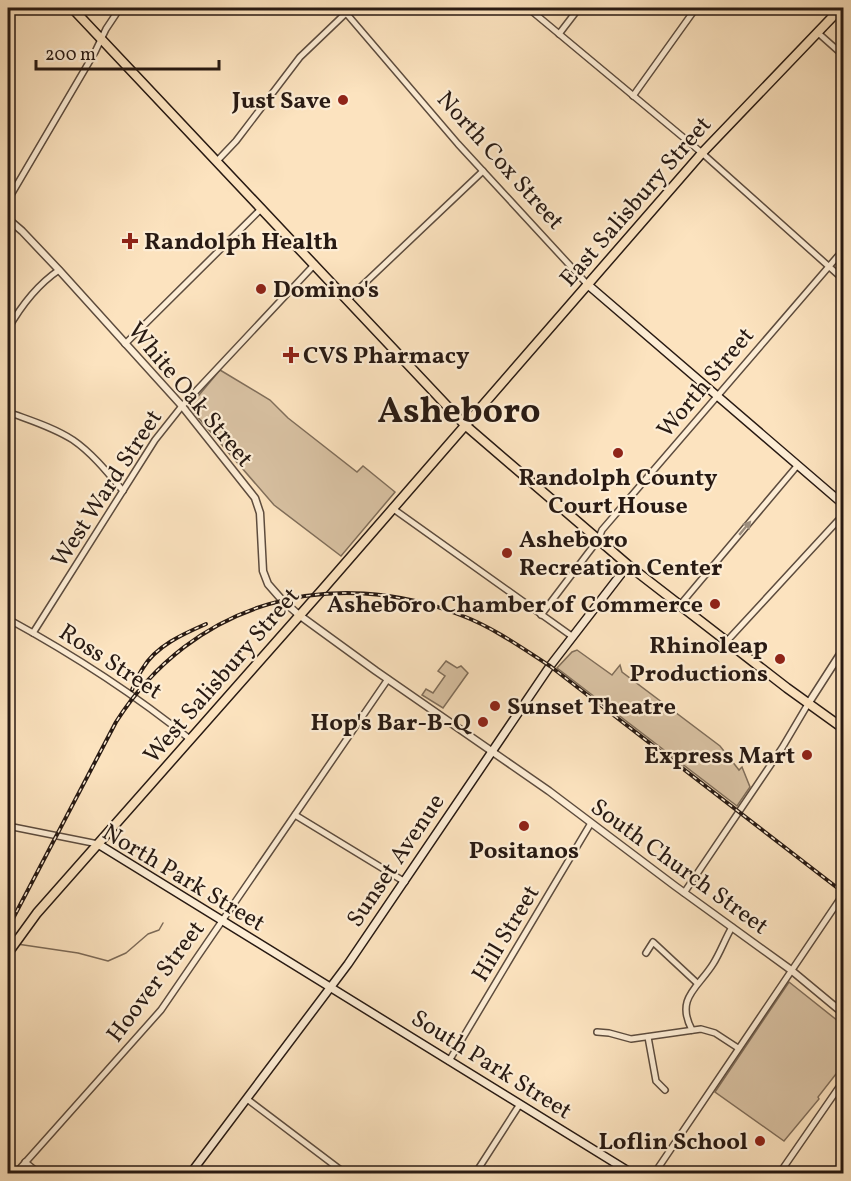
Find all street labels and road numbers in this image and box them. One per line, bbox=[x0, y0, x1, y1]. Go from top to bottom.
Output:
street label: North Cox Street bbox=[428, 84, 571, 238]
street label: East Salisbury Street bbox=[553, 109, 720, 295]
street label: White Oak Street bbox=[119, 315, 260, 475]
street label: Worth Street bbox=[650, 320, 763, 446]
street label: West Ward Street bbox=[44, 404, 171, 575]
street label: West Salisbury Street bbox=[136, 581, 309, 772]
street label: Ross Street bbox=[52, 617, 168, 709]
street label: Sunset Avenue bbox=[339, 788, 454, 935]
street label: South Church Street bbox=[583, 791, 775, 944]
street label: North Park Street bbox=[95, 817, 271, 941]
street label: Hill Street bbox=[464, 879, 549, 989]
street label: Hoover Street bbox=[99, 914, 214, 1050]
street label: South Park Street bbox=[404, 1003, 578, 1129]

